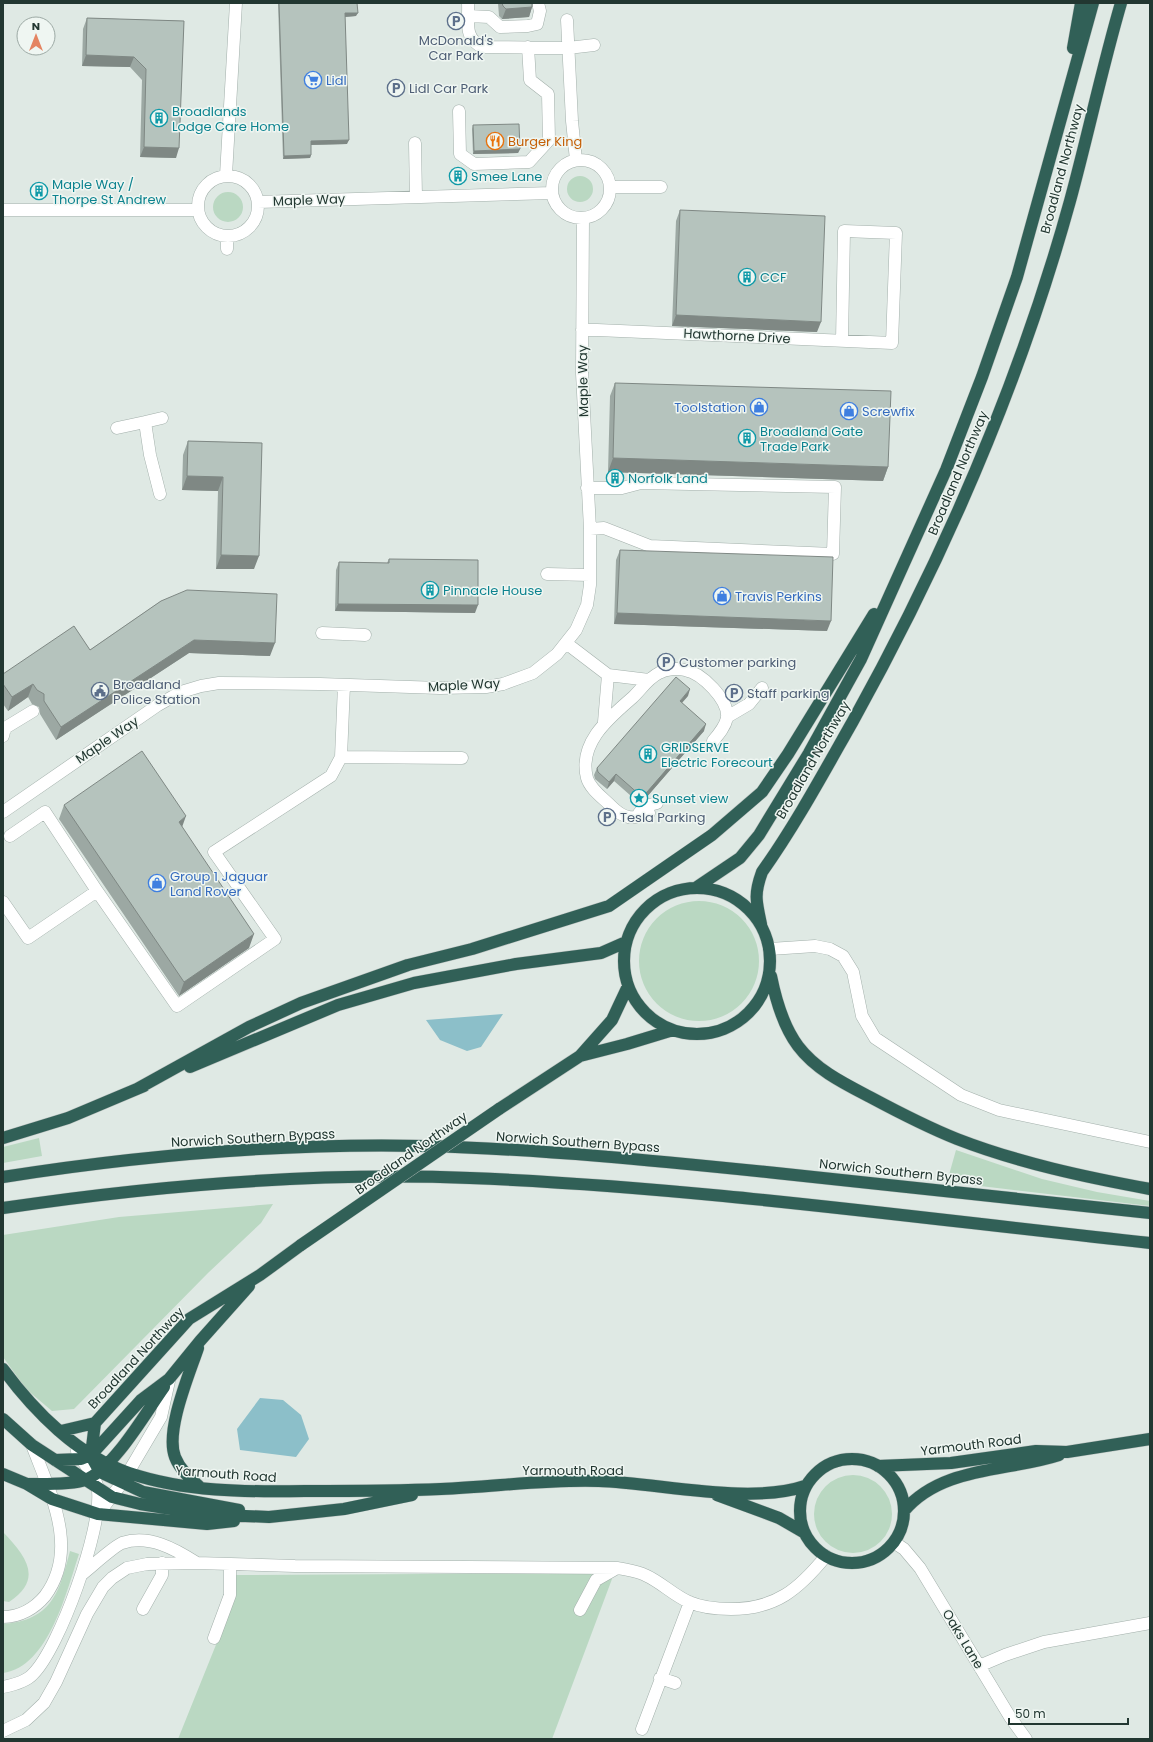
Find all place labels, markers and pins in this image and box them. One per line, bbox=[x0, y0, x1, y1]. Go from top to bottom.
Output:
parking icon: McDonald's Car Park bbox=[446, 11, 466, 31]
place label: McDonald's Car Park bbox=[419, 31, 493, 65]
supermarket icon: Lidl bbox=[303, 70, 323, 90]
place label: Lidl bbox=[326, 71, 347, 90]
parking icon: Lidl Car Park bbox=[386, 78, 406, 98]
place label: Lidl Car Park bbox=[409, 79, 489, 98]
place label: Broadlands Lodge Care Home bbox=[172, 102, 289, 136]
building icon: Broadlands Lodge Care Home bbox=[149, 108, 169, 128]
restaurant icon: Burger King bbox=[485, 131, 505, 151]
place label: Burger King bbox=[508, 132, 582, 151]
building icon: Smee Lane bbox=[448, 166, 468, 186]
place label: Smee Lane bbox=[471, 167, 542, 186]
place label: Maple Way / Thorpe St Andrew bbox=[52, 175, 166, 209]
building icon: Maple Way / Thorpe St Andrew bbox=[29, 181, 49, 201]
building icon: CCF bbox=[737, 267, 757, 287]
place label: CCF bbox=[760, 268, 787, 287]
shop icon: Toolstation bbox=[749, 397, 769, 417]
place label: Toolstation bbox=[674, 398, 746, 417]
shop icon: Screwfix bbox=[839, 401, 859, 421]
place label: Screwfix bbox=[862, 402, 916, 421]
place label: Broadland Gate Trade Park bbox=[760, 422, 863, 456]
building icon: Broadland Gate Trade Park bbox=[737, 428, 757, 448]
building icon: Norfolk Land bbox=[605, 468, 625, 488]
place label: Norfolk Land bbox=[628, 469, 708, 488]
building icon: Pinnacle House bbox=[420, 580, 440, 600]
place label: Pinnacle House bbox=[443, 581, 542, 600]
shop icon: Travis Perkins bbox=[712, 586, 732, 606]
place label: Travis Perkins bbox=[735, 587, 822, 606]
parking icon: Customer parking bbox=[656, 652, 676, 672]
place label: Customer parking bbox=[679, 653, 796, 672]
place label: Broadland Police Station bbox=[113, 675, 200, 709]
public building icon: Broadland Police Station bbox=[90, 681, 110, 701]
parking icon: Staff parking bbox=[724, 683, 744, 703]
place label: Staff parking bbox=[747, 684, 830, 703]
place label: GRIDSERVE Electric Forecourt bbox=[661, 738, 773, 772]
building icon: GRIDSERVE Electric Forecourt bbox=[638, 744, 658, 764]
place icon: Sunset view bbox=[629, 788, 649, 808]
place label: Sunset view bbox=[652, 789, 729, 808]
parking icon: Tesla Parking bbox=[597, 807, 617, 827]
place label: Tesla Parking bbox=[620, 808, 706, 827]
place label: Group 1 Jaguar Land Rover bbox=[170, 867, 268, 901]
shop icon: Group 1 Jaguar Land Rover bbox=[147, 873, 167, 893]

